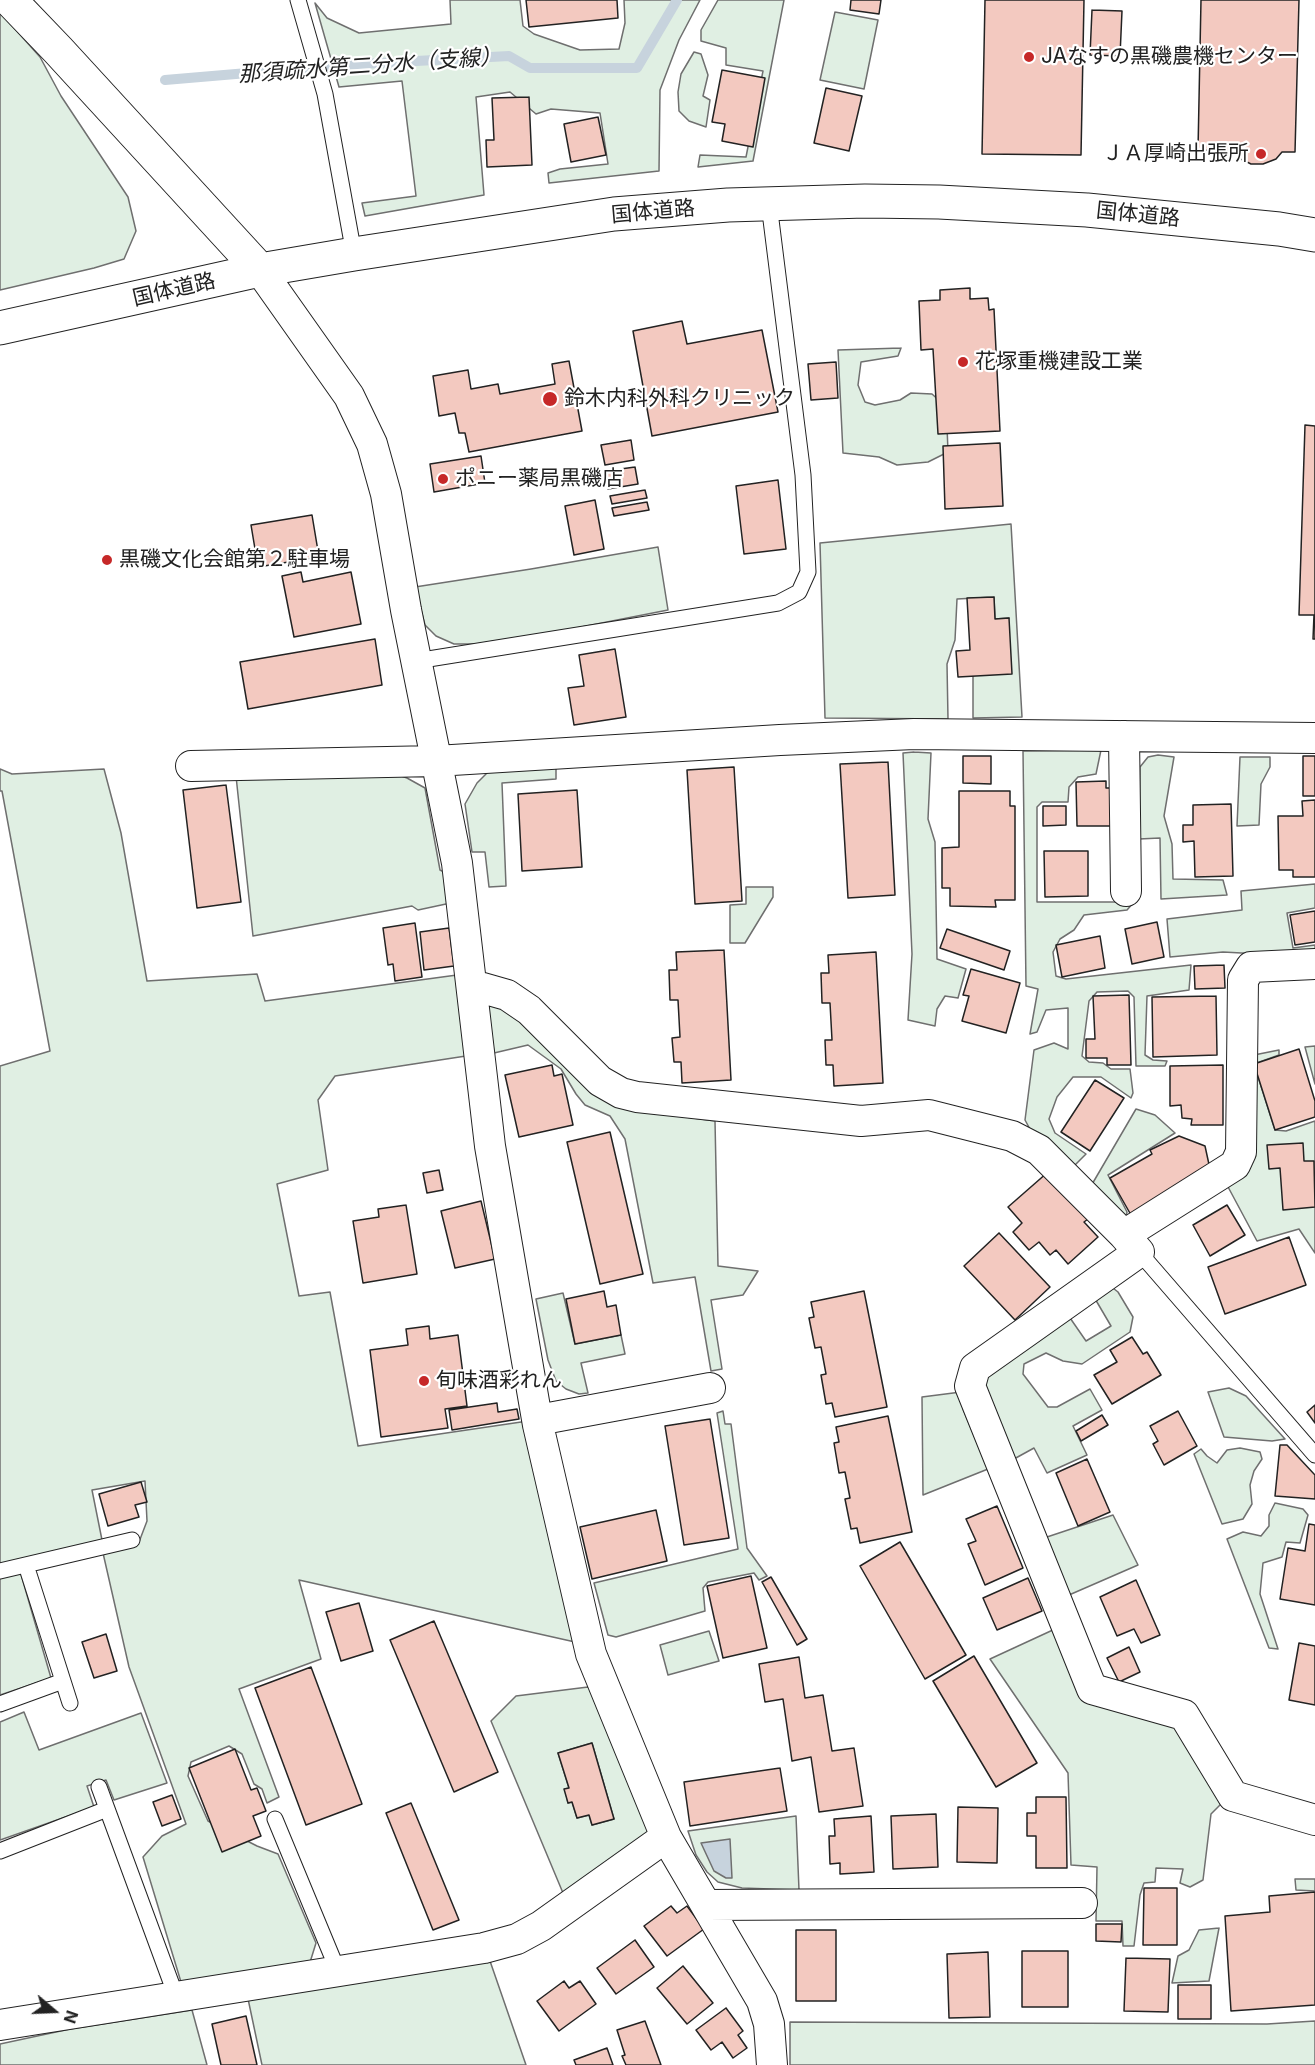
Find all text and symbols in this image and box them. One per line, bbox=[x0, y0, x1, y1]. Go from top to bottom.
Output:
water label: 那須疏水第二分水（支線） bbox=[237, 44, 503, 88]
place label: JAなすの黒磯農機センター bbox=[1041, 44, 1298, 70]
marker: JAなすの黒磯農機センター bbox=[1022, 50, 1036, 64]
place label: ＪＡ厚崎出張所 bbox=[1102, 141, 1249, 167]
marker: ＪＡ厚崎出張所 bbox=[1254, 147, 1268, 161]
street label: 国体道路 bbox=[610, 196, 696, 228]
street label: 国体道路 bbox=[1095, 198, 1181, 232]
street label: 国体道路 bbox=[130, 268, 218, 312]
place label: 花塚重機建設工業 bbox=[975, 349, 1143, 375]
marker: 花塚重機建設工業 bbox=[956, 355, 970, 369]
place label: 鈴木内科外科クリニック bbox=[564, 386, 795, 412]
marker: 鈴木内科外科クリニック bbox=[541, 390, 559, 408]
place label: ポニー薬局黒磯店 bbox=[455, 466, 623, 492]
marker: ポニー薬局黒磯店 bbox=[436, 472, 450, 486]
place label: 黒磯文化会館第２駐車場 bbox=[119, 547, 350, 573]
marker: 黒磯文化会館第２駐車場 bbox=[100, 553, 114, 567]
place label: 旬味酒彩れん bbox=[436, 1368, 562, 1394]
marker: 旬味酒彩れん bbox=[417, 1374, 431, 1388]
north arrow bbox=[24, 1981, 84, 2041]
text: N bbox=[60, 2008, 82, 2026]

